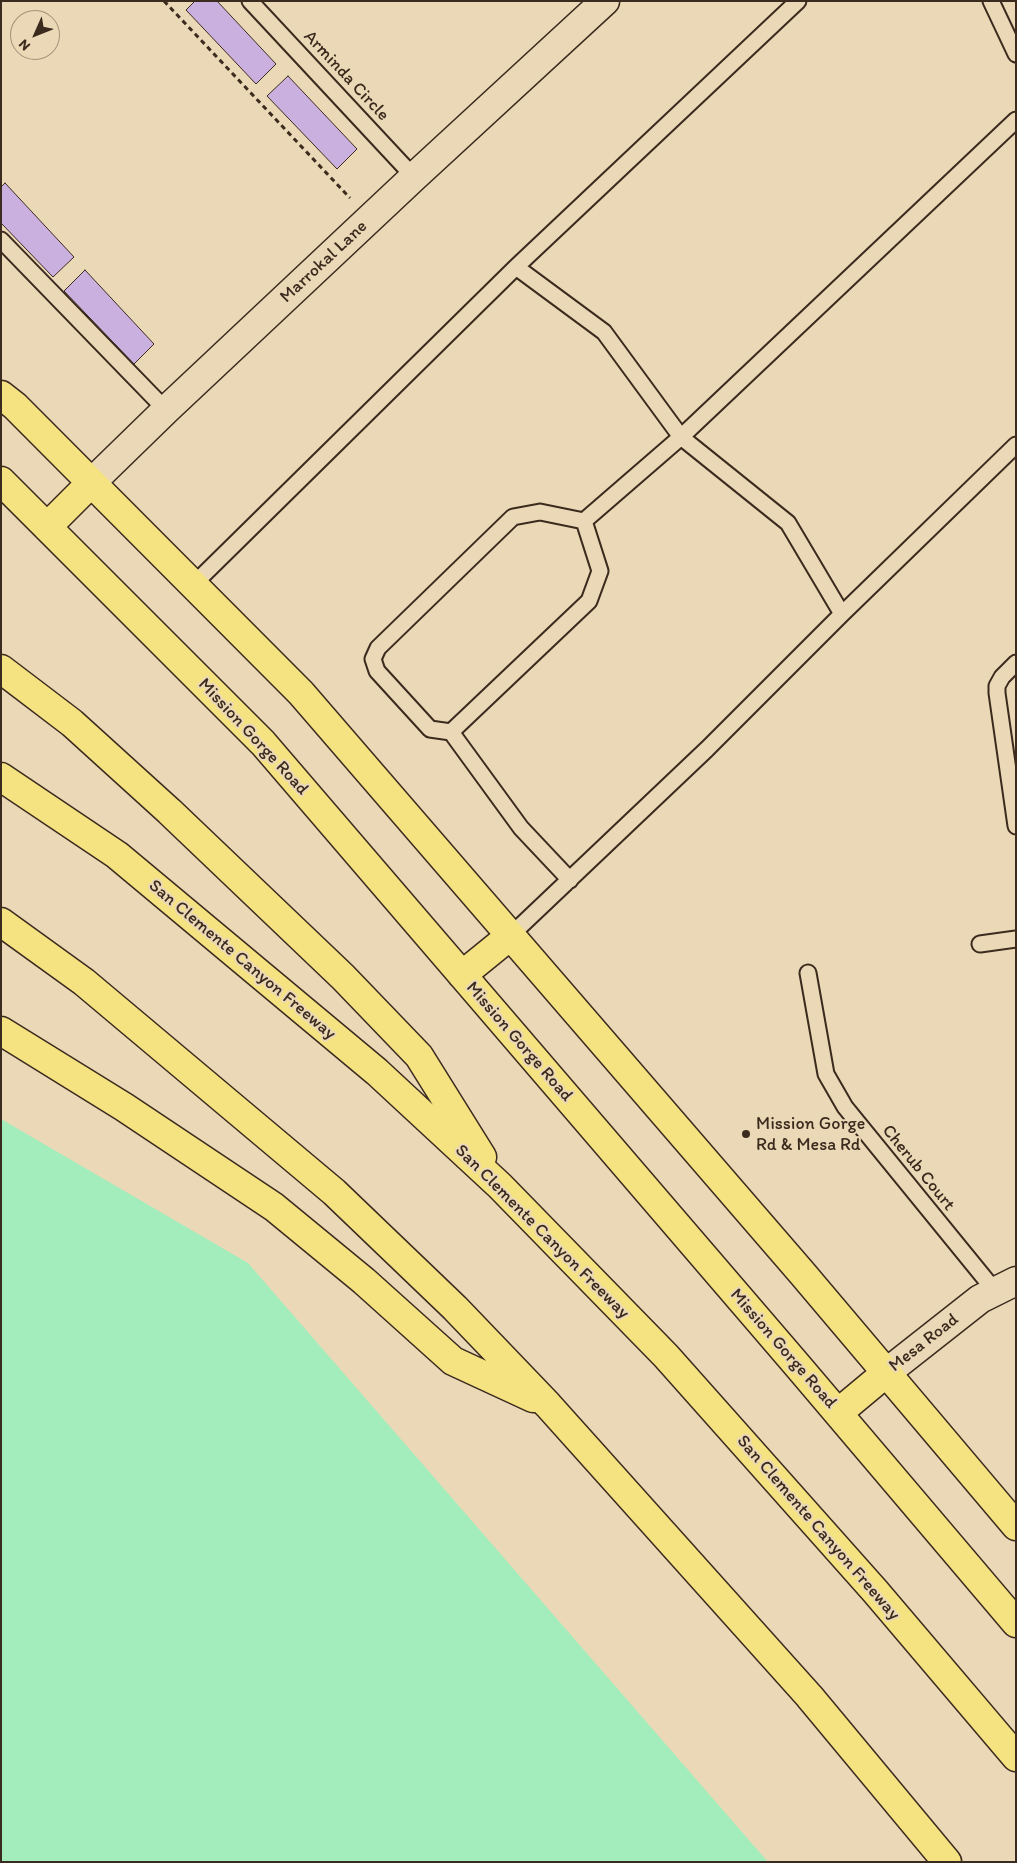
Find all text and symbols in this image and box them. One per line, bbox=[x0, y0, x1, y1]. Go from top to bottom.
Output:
north arrow bbox=[10, 10, 60, 60]
street label: Arminda Circle bbox=[299, 26, 393, 126]
text: N bbox=[15, 36, 34, 54]
street label: Marrokal Lane bbox=[276, 216, 372, 308]
street label: Mission Gorge Road bbox=[193, 674, 313, 800]
street label: San Clemente Canyon Freeway bbox=[144, 875, 340, 1045]
street label: Mission Gorge Road bbox=[461, 978, 577, 1106]
place label: Mission Gorge Rd & Mesa Rd bbox=[756, 1113, 865, 1156]
street label: Cherub Court bbox=[877, 1121, 959, 1215]
marker: Mission Gorge Rd & Mesa Rd bbox=[740, 1128, 752, 1140]
street label: San Clemente Canyon Freeway bbox=[450, 1140, 634, 1324]
street label: Mission Gorge Road bbox=[725, 1285, 841, 1413]
street label: Mesa Road bbox=[885, 1309, 963, 1377]
street label: San Clemente Canyon Freeway bbox=[732, 1431, 904, 1625]

